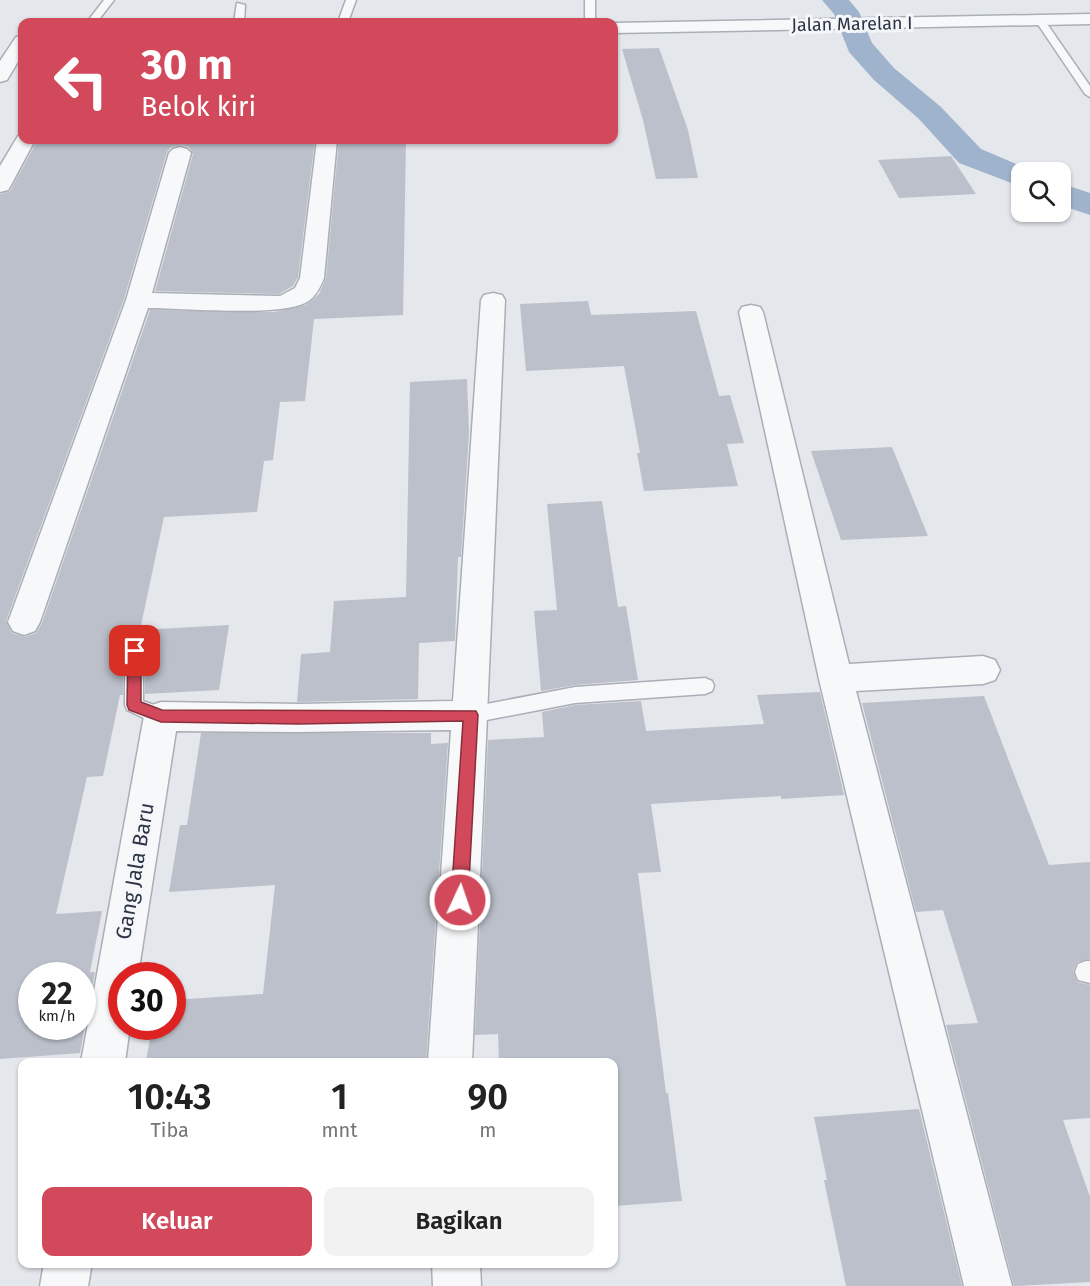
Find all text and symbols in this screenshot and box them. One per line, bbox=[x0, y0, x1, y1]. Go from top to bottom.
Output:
street label: Jalan Marelan I bbox=[791, 12, 913, 36]
text: 30 m bbox=[141, 40, 233, 90]
icon: left bbox=[42, 42, 120, 120]
text: Belok kiri bbox=[141, 91, 256, 123]
map controls bbox=[1011, 162, 1071, 222]
button: search bbox=[1011, 162, 1071, 222]
pin bbox=[109, 625, 160, 676]
icon: arrive bbox=[118, 634, 151, 667]
street label: Gang Jala Baru bbox=[110, 800, 160, 942]
position arrow bbox=[428, 868, 492, 932]
speed limit sign: 30 bbox=[108, 962, 186, 1040]
text: 22 bbox=[41, 976, 73, 1012]
text: km/h bbox=[38, 1007, 76, 1025]
text: 10:43 bbox=[128, 1075, 212, 1119]
text: 1 bbox=[331, 1075, 348, 1119]
text: 90 bbox=[467, 1075, 508, 1119]
text: Tiba bbox=[150, 1118, 189, 1142]
text: mnt bbox=[321, 1118, 358, 1142]
text: m bbox=[479, 1118, 496, 1142]
button: Keluar bbox=[42, 1187, 312, 1256]
button: Bagikan bbox=[324, 1187, 594, 1256]

